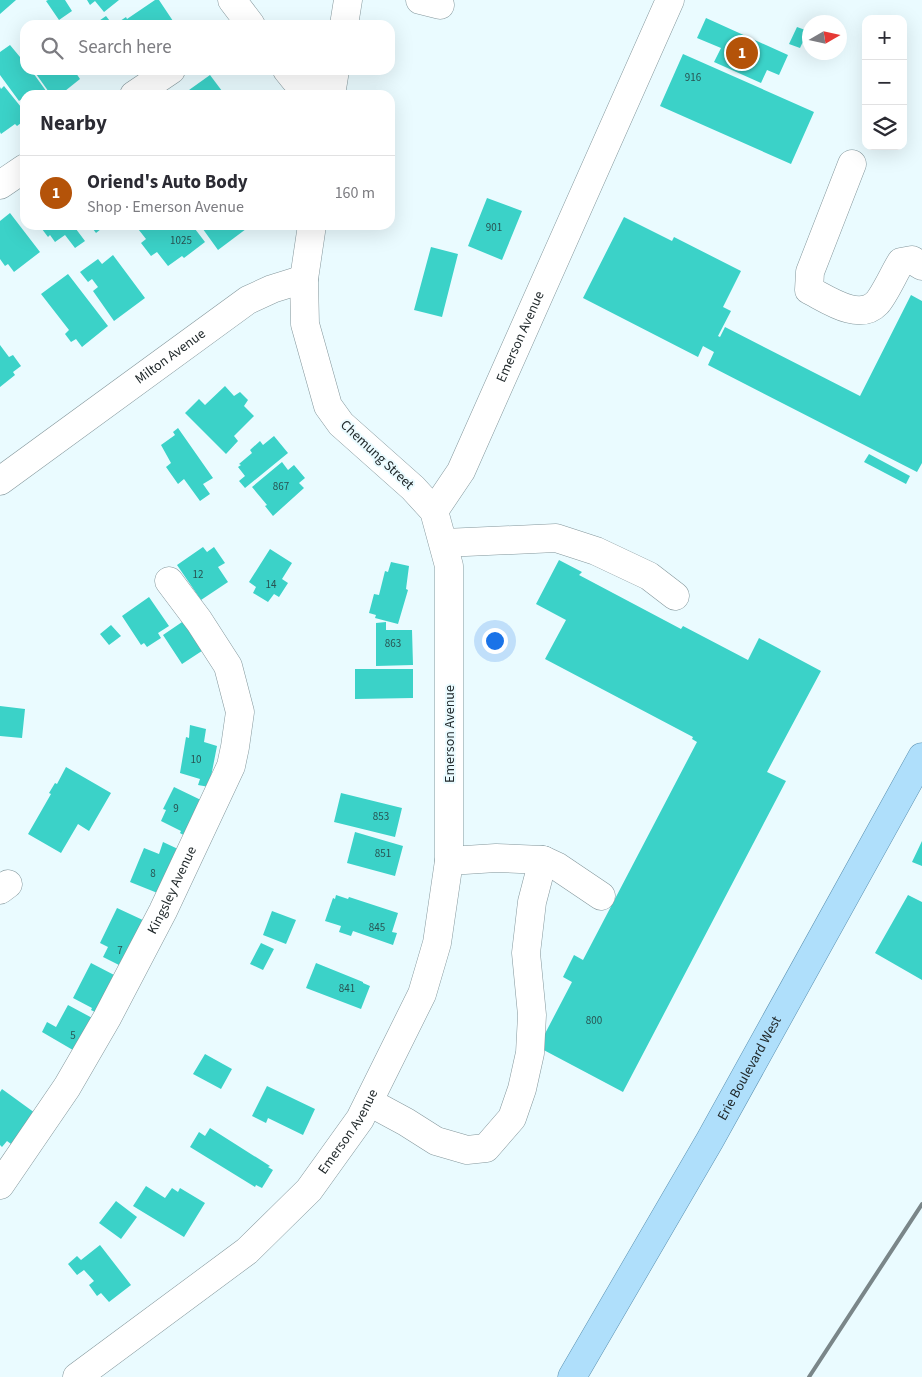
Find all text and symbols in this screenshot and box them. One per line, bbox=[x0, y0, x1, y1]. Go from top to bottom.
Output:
north arrow bbox=[802, 15, 847, 60]
map controls bbox=[862, 15, 907, 150]
button: + bbox=[862, 15, 907, 60]
search box bbox=[20, 20, 395, 75]
icon: search bbox=[38, 34, 66, 62]
text: Search here bbox=[78, 34, 172, 61]
pin: 1 bbox=[726, 34, 758, 72]
button: − bbox=[862, 60, 907, 105]
house number: 916 bbox=[685, 70, 702, 85]
button: layers bbox=[862, 105, 907, 150]
text: Nearby bbox=[40, 108, 107, 138]
text: Oriend's Auto Body bbox=[87, 169, 248, 196]
text: 1 bbox=[52, 182, 60, 204]
text: 160 m bbox=[335, 182, 375, 204]
text: Shop · Emerson Avenue bbox=[87, 196, 244, 218]
house number: 901 bbox=[486, 220, 502, 235]
house number: 1025 bbox=[170, 233, 192, 248]
street label: Emerson Avenue bbox=[492, 288, 550, 386]
street label: Milton Avenue bbox=[131, 324, 210, 389]
street label: Chemung Street bbox=[336, 416, 419, 495]
house number: 867 bbox=[273, 479, 289, 494]
house number: 12 bbox=[193, 567, 203, 582]
house number: 14 bbox=[266, 577, 277, 592]
your location bbox=[482, 628, 508, 654]
house number: 863 bbox=[385, 636, 401, 651]
street label: Emerson Avenue bbox=[440, 685, 460, 783]
house number: 10 bbox=[191, 752, 201, 767]
house number: 9 bbox=[173, 801, 179, 816]
house number: 853 bbox=[373, 809, 389, 824]
street label: Kingsley Avenue bbox=[143, 843, 202, 938]
house number: 851 bbox=[375, 846, 391, 861]
house number: 8 bbox=[150, 866, 156, 881]
house number: 845 bbox=[369, 920, 385, 935]
house number: 7 bbox=[117, 943, 123, 958]
house number: 841 bbox=[339, 981, 355, 996]
street label: Erie Boulevard West bbox=[713, 1012, 787, 1124]
house number: 800 bbox=[586, 1013, 602, 1028]
house number: 5 bbox=[70, 1028, 76, 1043]
street label: Emerson Avenue bbox=[313, 1086, 383, 1178]

